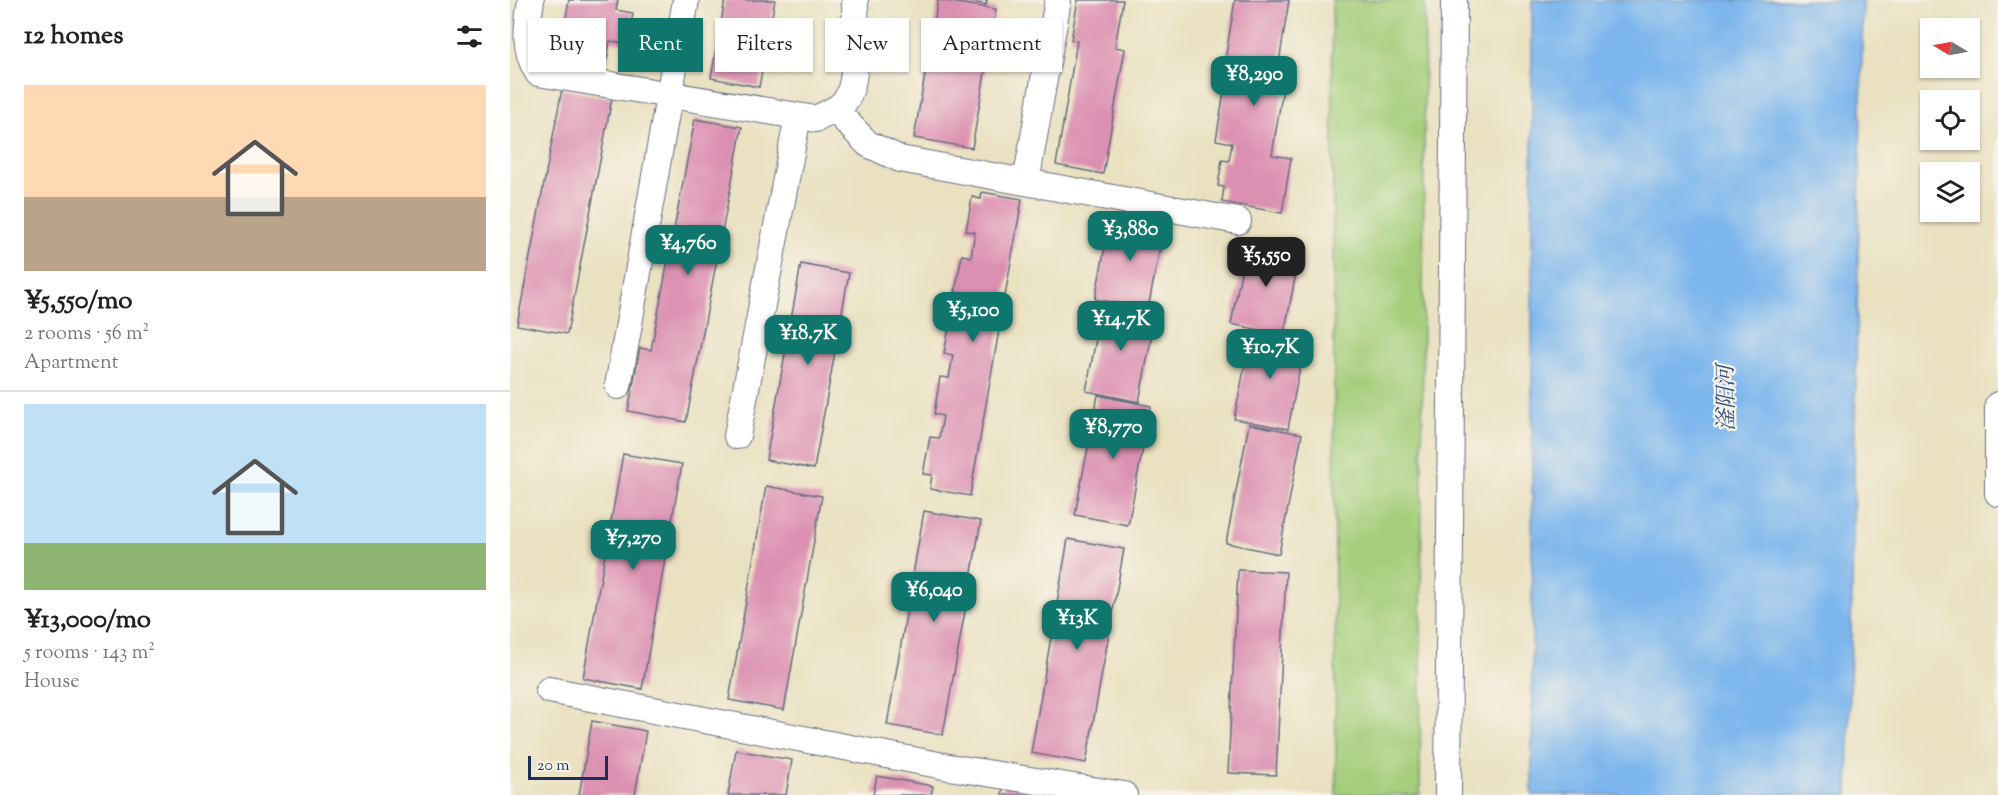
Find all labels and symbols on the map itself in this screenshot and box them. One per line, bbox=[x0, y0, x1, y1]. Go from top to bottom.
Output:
north arrow bbox=[1920, 18, 1980, 78]
pin: ¥8,290 bbox=[1205, 56, 1303, 107]
pin: ¥3,880 bbox=[1081, 211, 1179, 262]
pin: ¥4,760 bbox=[639, 225, 737, 276]
pin: ¥5,550 bbox=[1217, 237, 1315, 288]
pin: ¥5,100 bbox=[924, 292, 1022, 343]
pin: ¥14.7K bbox=[1072, 301, 1170, 352]
pin: ¥18.7K bbox=[759, 315, 857, 366]
pin: ¥10.7K bbox=[1221, 329, 1319, 380]
water label: 滏阳河 bbox=[1711, 361, 1745, 431]
pin: ¥8,770 bbox=[1064, 409, 1162, 460]
pin: ¥7,270 bbox=[584, 520, 682, 571]
pin: ¥6,040 bbox=[885, 572, 983, 623]
pin: ¥13K bbox=[1041, 600, 1113, 651]
scale bar bbox=[528, 753, 608, 780]

